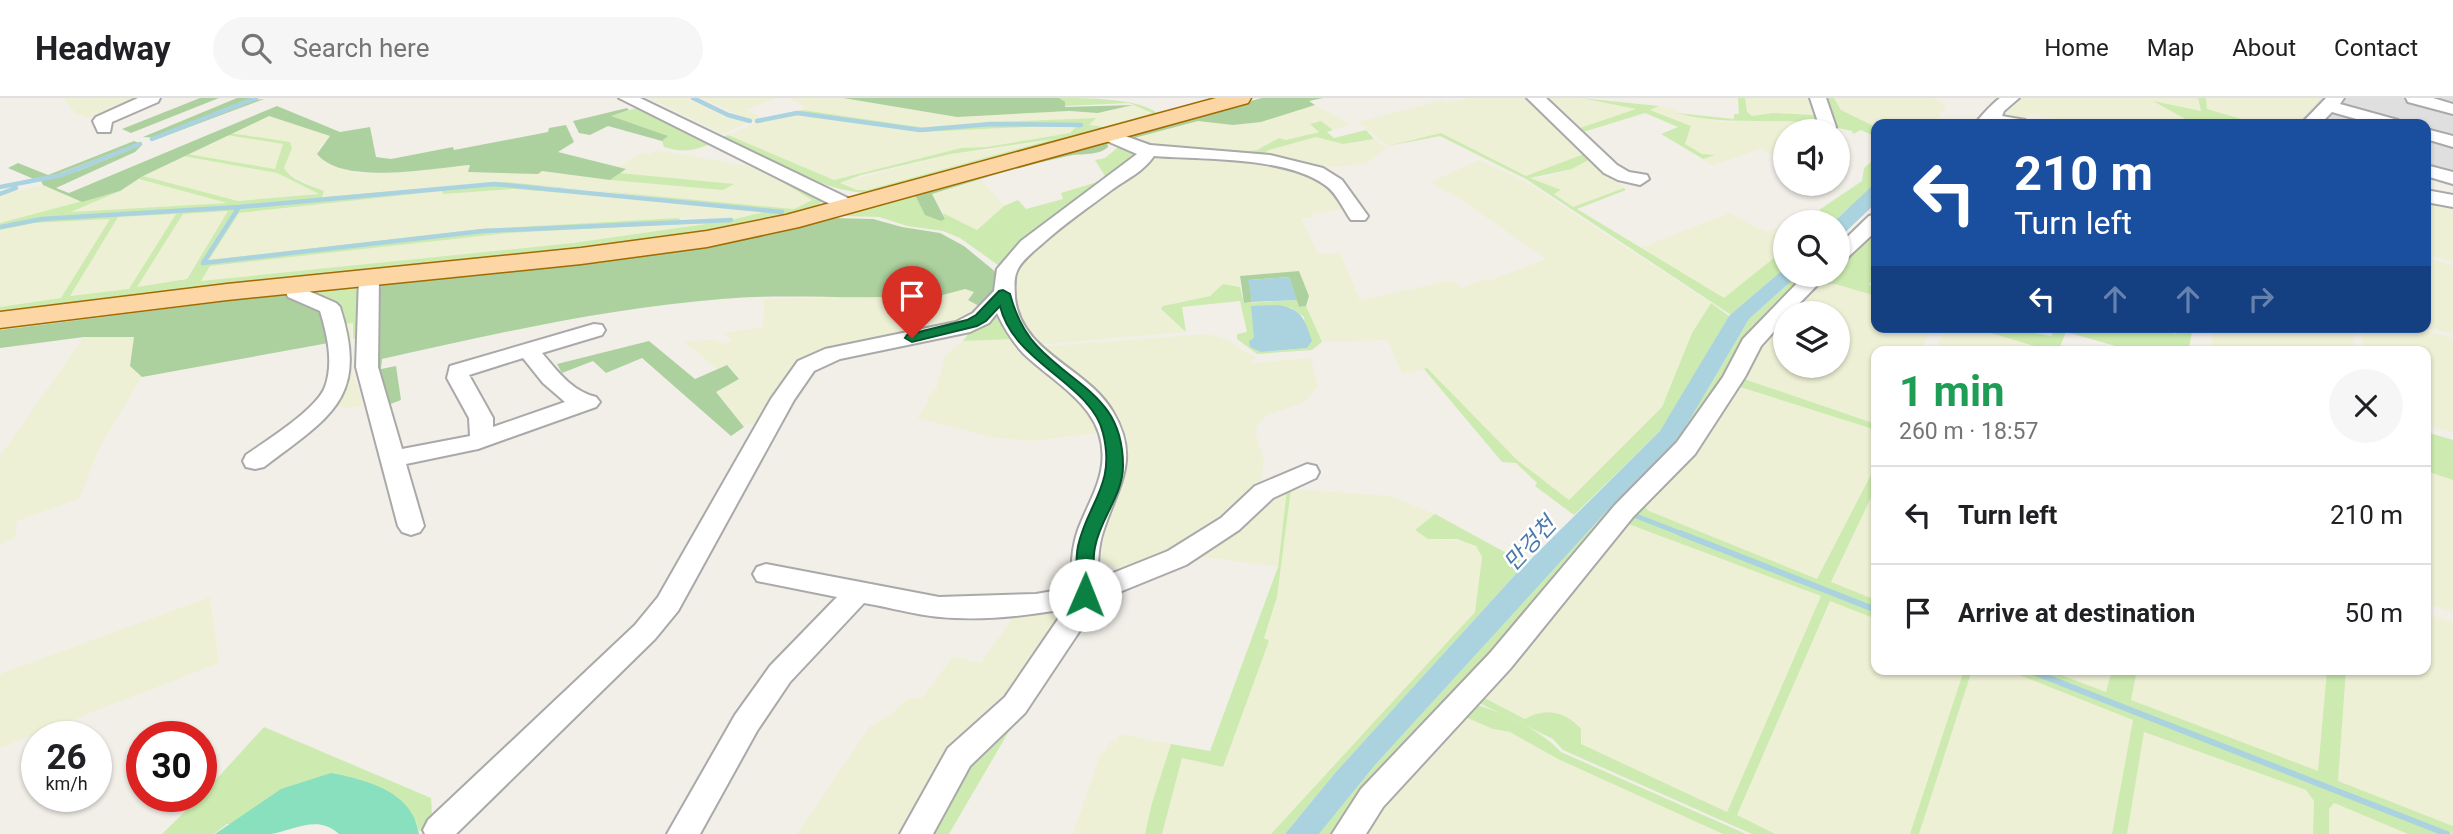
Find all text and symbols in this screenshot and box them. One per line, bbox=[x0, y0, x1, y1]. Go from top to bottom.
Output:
search box bbox=[213, 17, 703, 80]
text: Headway bbox=[35, 29, 171, 68]
icon: search bbox=[237, 29, 275, 67]
text: Search here bbox=[293, 33, 429, 63]
text: Home bbox=[2044, 34, 2109, 62]
text: Map bbox=[2147, 34, 2194, 62]
text: About bbox=[2232, 34, 2296, 62]
text: Contact bbox=[2334, 34, 2418, 62]
map controls bbox=[1773, 119, 1850, 378]
button: sound bbox=[1773, 119, 1850, 196]
text: 210 m bbox=[2014, 145, 2153, 202]
icon: left bbox=[1899, 147, 1990, 238]
text: Turn left bbox=[2014, 204, 2132, 242]
button: search bbox=[1773, 210, 1850, 287]
pin bbox=[882, 266, 942, 338]
icon: arrive bbox=[893, 277, 931, 315]
icon: left bbox=[2023, 280, 2061, 318]
icon: ahead bbox=[2096, 280, 2134, 318]
icon: ahead bbox=[2169, 280, 2207, 318]
icon: right bbox=[2242, 280, 2280, 318]
button: layers bbox=[1773, 301, 1850, 378]
text: 1 min bbox=[1899, 367, 2005, 416]
button: close bbox=[2329, 369, 2403, 443]
text: 260 m · 18:57 bbox=[1899, 418, 2038, 445]
icon: left bbox=[1899, 496, 1937, 534]
text: Turn left bbox=[1958, 500, 2057, 530]
text: 210 m bbox=[2330, 500, 2403, 530]
water label: 만겅천 bbox=[1498, 510, 1563, 576]
position arrow bbox=[1048, 558, 1122, 632]
icon: arrive bbox=[1899, 594, 1937, 632]
text: Arrive at destination bbox=[1958, 598, 2195, 628]
text: 50 m bbox=[2345, 598, 2403, 628]
speed limit sign: 30 bbox=[126, 721, 217, 812]
text: 26 bbox=[46, 737, 87, 778]
text: km/h bbox=[45, 773, 88, 794]

